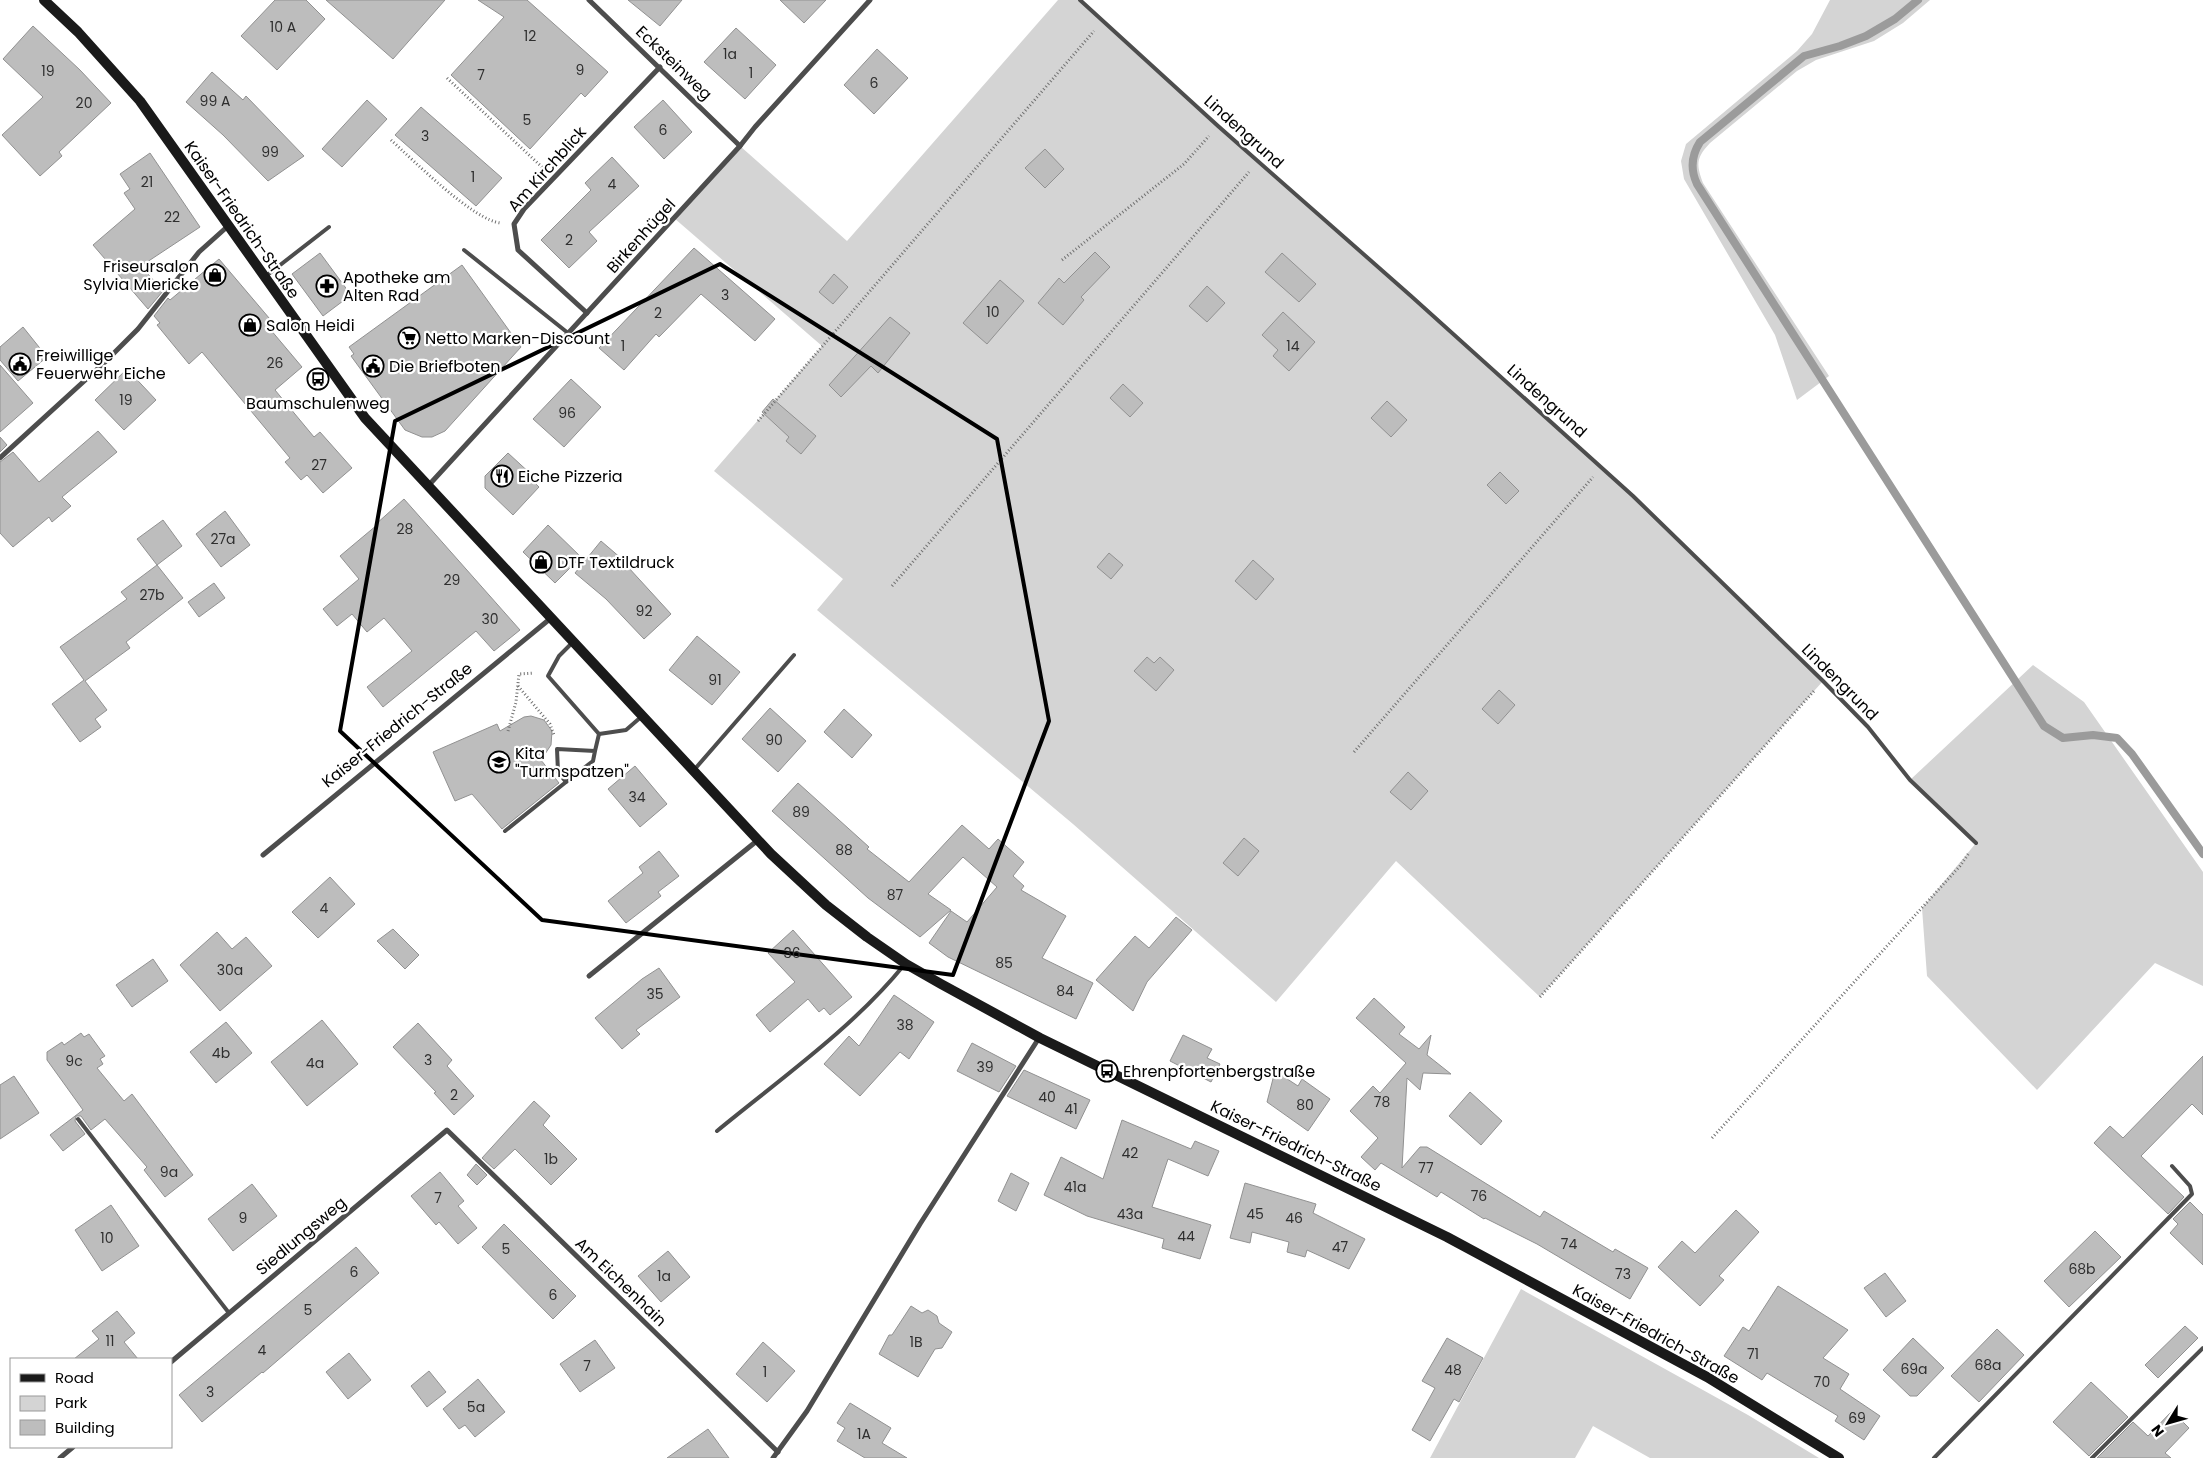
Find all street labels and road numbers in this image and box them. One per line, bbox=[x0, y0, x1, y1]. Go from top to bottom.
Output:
street label: Ecksteinweg bbox=[631, 21, 717, 105]
street label: Lindengrund bbox=[1199, 90, 1289, 174]
street label: Am Kirchblick bbox=[502, 121, 592, 217]
street label: Kaiser-Friedrich-Straße bbox=[179, 137, 305, 303]
street label: Birkenhügel bbox=[601, 194, 681, 278]
street label: Lindengrund bbox=[1502, 359, 1592, 443]
street label: Lindengrund bbox=[1796, 638, 1884, 726]
street label: Kaiser-Friedrich-Straße bbox=[317, 657, 477, 793]
street label: Kaiser-Friedrich-Straße bbox=[1207, 1095, 1385, 1197]
street label: Siedlungsweg bbox=[251, 1191, 351, 1281]
street label: Am Eichenhain bbox=[570, 1232, 672, 1332]
street label: Kaiser-Friedrich-Straße bbox=[1568, 1278, 1744, 1390]

